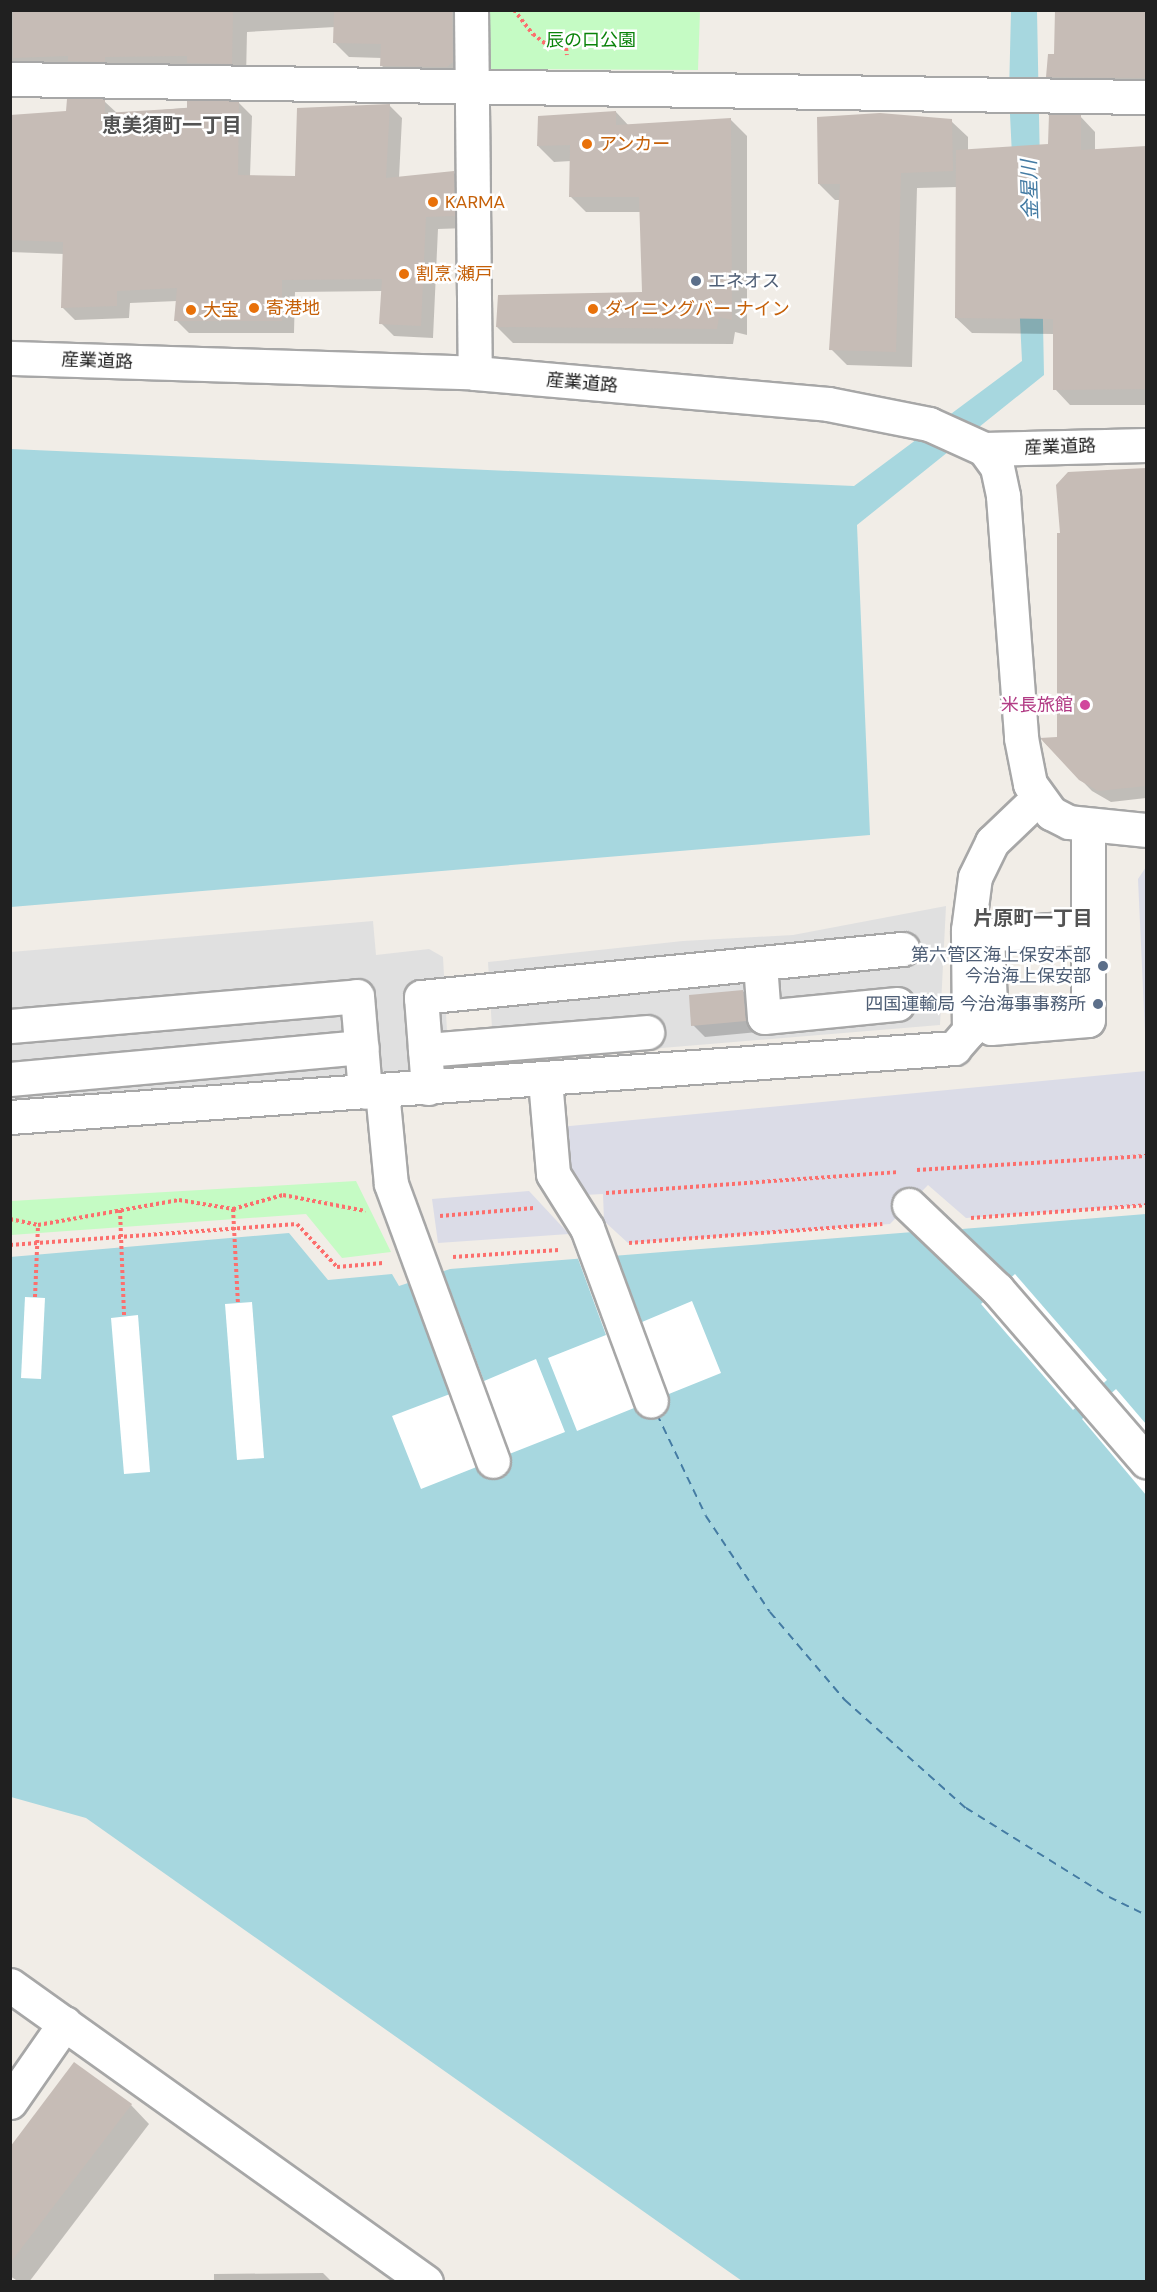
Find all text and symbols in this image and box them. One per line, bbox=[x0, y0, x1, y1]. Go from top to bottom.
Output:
park label: 辰の口公園 bbox=[546, 29, 636, 51]
district label: 恵美須町一丁目 bbox=[102, 113, 242, 137]
place label: アンカー bbox=[599, 133, 671, 155]
marker: アンカー bbox=[580, 137, 594, 151]
water label: 金星川 bbox=[1017, 160, 1043, 220]
place label: KARMA bbox=[445, 191, 505, 213]
marker: KARMA bbox=[426, 195, 440, 209]
place label: 割烹 瀬戸 bbox=[416, 263, 493, 285]
marker: 割烹 瀬戸 bbox=[397, 267, 411, 281]
place label: エネオス bbox=[708, 270, 780, 292]
marker: エネオス bbox=[689, 274, 703, 288]
place label: 寄港地 bbox=[266, 297, 320, 319]
place label: ダイニングバー ナイン bbox=[605, 298, 790, 320]
place label: 大宝 bbox=[203, 299, 239, 321]
marker: 寄港地 bbox=[247, 301, 261, 315]
marker: ダイニングバー ナイン bbox=[586, 302, 600, 316]
marker: 大宝 bbox=[184, 303, 198, 317]
street label: 産業道路 bbox=[61, 349, 133, 373]
street label: 産業道路 bbox=[545, 369, 619, 397]
street label: 産業道路 bbox=[1024, 435, 1096, 459]
place label: 米長旅館 bbox=[1001, 694, 1073, 716]
marker: 米長旅館 bbox=[1078, 698, 1092, 712]
district label: 片原町一丁目 bbox=[973, 906, 1093, 930]
place label: 第六管区海上保安本部 今治海上保安部 bbox=[911, 945, 1091, 988]
marker: 第六管区海上保安本部 今治海上保安部 bbox=[1096, 959, 1110, 973]
place label: 四国運輸局 今治海事事務所 bbox=[865, 993, 1086, 1015]
marker: 四国運輸局 今治海事事務所 bbox=[1091, 997, 1105, 1011]

